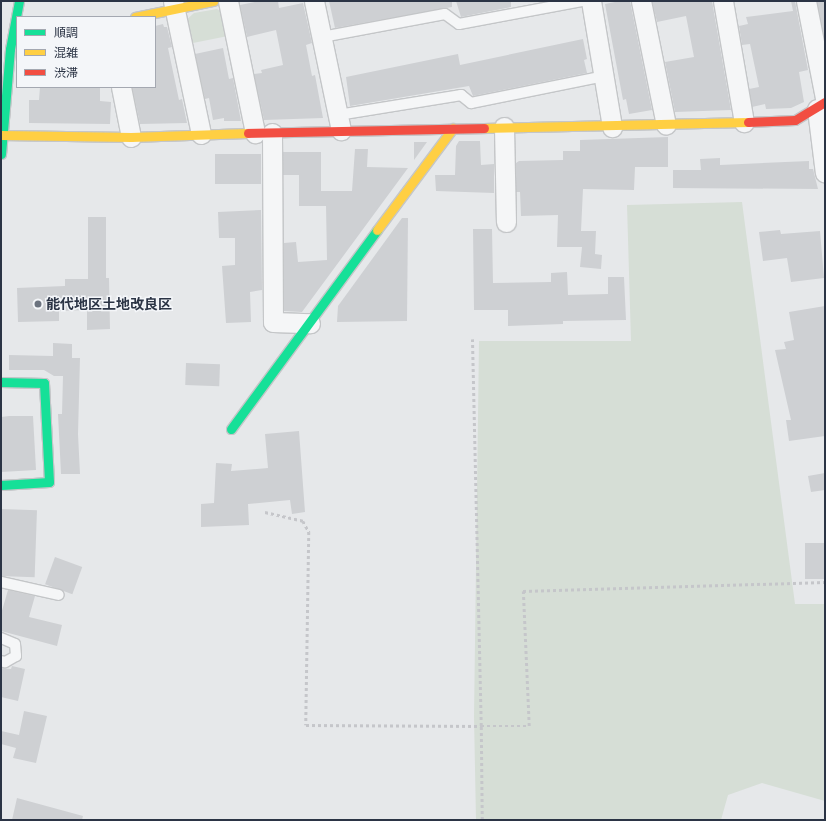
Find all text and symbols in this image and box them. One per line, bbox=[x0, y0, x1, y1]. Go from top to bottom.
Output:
legend bbox=[16, 16, 156, 88]
text: 順調 bbox=[54, 25, 78, 41]
text: 混雑 bbox=[54, 45, 78, 61]
text: 渋滞 bbox=[54, 65, 78, 81]
place label: 能代地区土地改良区 bbox=[46, 296, 172, 312]
marker: 能代地区土地改良区 bbox=[33, 299, 43, 309]

